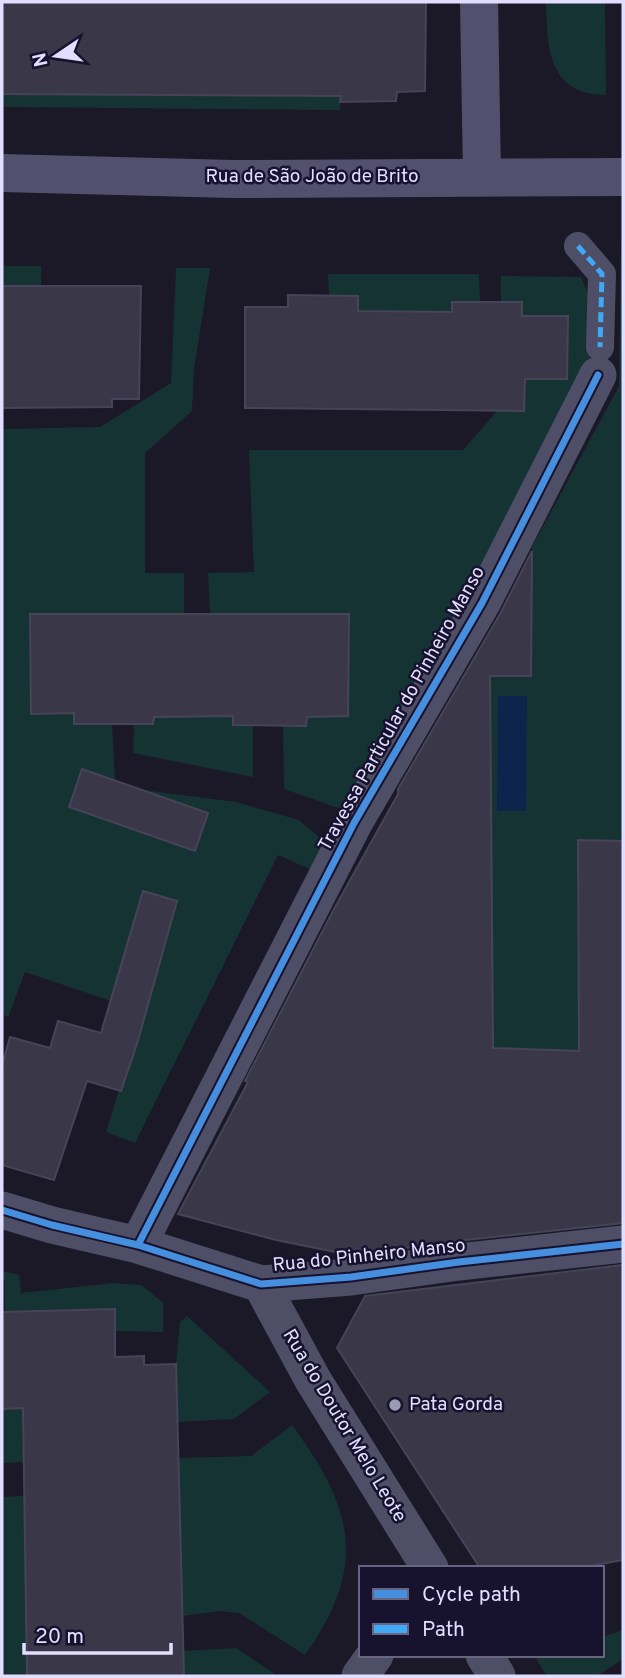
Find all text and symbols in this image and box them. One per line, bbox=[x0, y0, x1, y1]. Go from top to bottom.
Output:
north arrow bbox=[21, 21, 91, 91]
text: N bbox=[28, 50, 55, 69]
street label: Rua de São João de Brito bbox=[205, 165, 419, 189]
street label: Travessa Particular do Pinheiro Manso bbox=[313, 562, 491, 856]
street label: Rua do Pinheiro Manso bbox=[271, 1234, 467, 1278]
street label: Rua do Doutor Melo Leote bbox=[277, 1325, 411, 1527]
place label: Pata Gorda bbox=[409, 1393, 503, 1417]
marker: Pata Gorda bbox=[387, 1397, 403, 1413]
legend bbox=[359, 1566, 604, 1657]
text: Cycle path bbox=[422, 1582, 521, 1609]
scale bar bbox=[24, 1612, 172, 1656]
text: Path bbox=[422, 1617, 465, 1644]
text: 20 m bbox=[35, 1624, 84, 1651]

